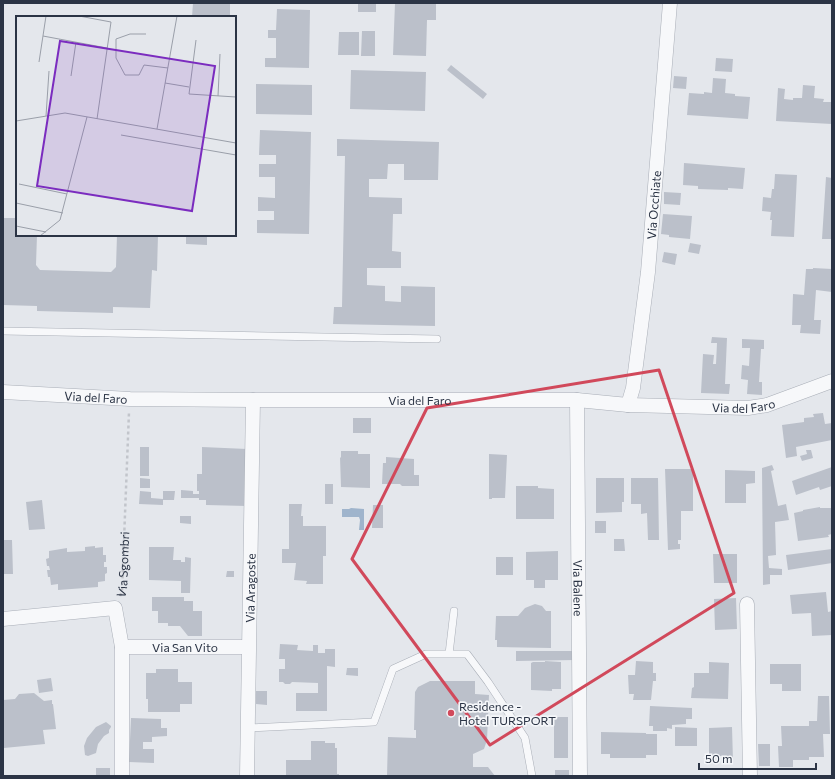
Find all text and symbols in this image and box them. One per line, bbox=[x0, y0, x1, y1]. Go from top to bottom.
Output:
inset map bbox=[16, 16, 236, 236]
street label: Via Occhiate bbox=[644, 170, 663, 240]
street label: Via del Faro bbox=[64, 388, 128, 406]
street label: Via del Faro bbox=[388, 393, 451, 407]
street label: Via del Faro bbox=[712, 396, 777, 415]
street label: Via Sgombri bbox=[113, 531, 131, 600]
street label: Via Aragoste bbox=[242, 553, 258, 623]
street label: Via Balene bbox=[571, 560, 586, 616]
street label: Via San Vito bbox=[152, 640, 218, 654]
place label: Residence - Hotel TURSPORT bbox=[459, 699, 556, 727]
marker: Residence - Hotel TURSPORT bbox=[446, 708, 456, 718]
scale bar bbox=[699, 745, 816, 771]
text: 50 m bbox=[705, 751, 733, 765]

